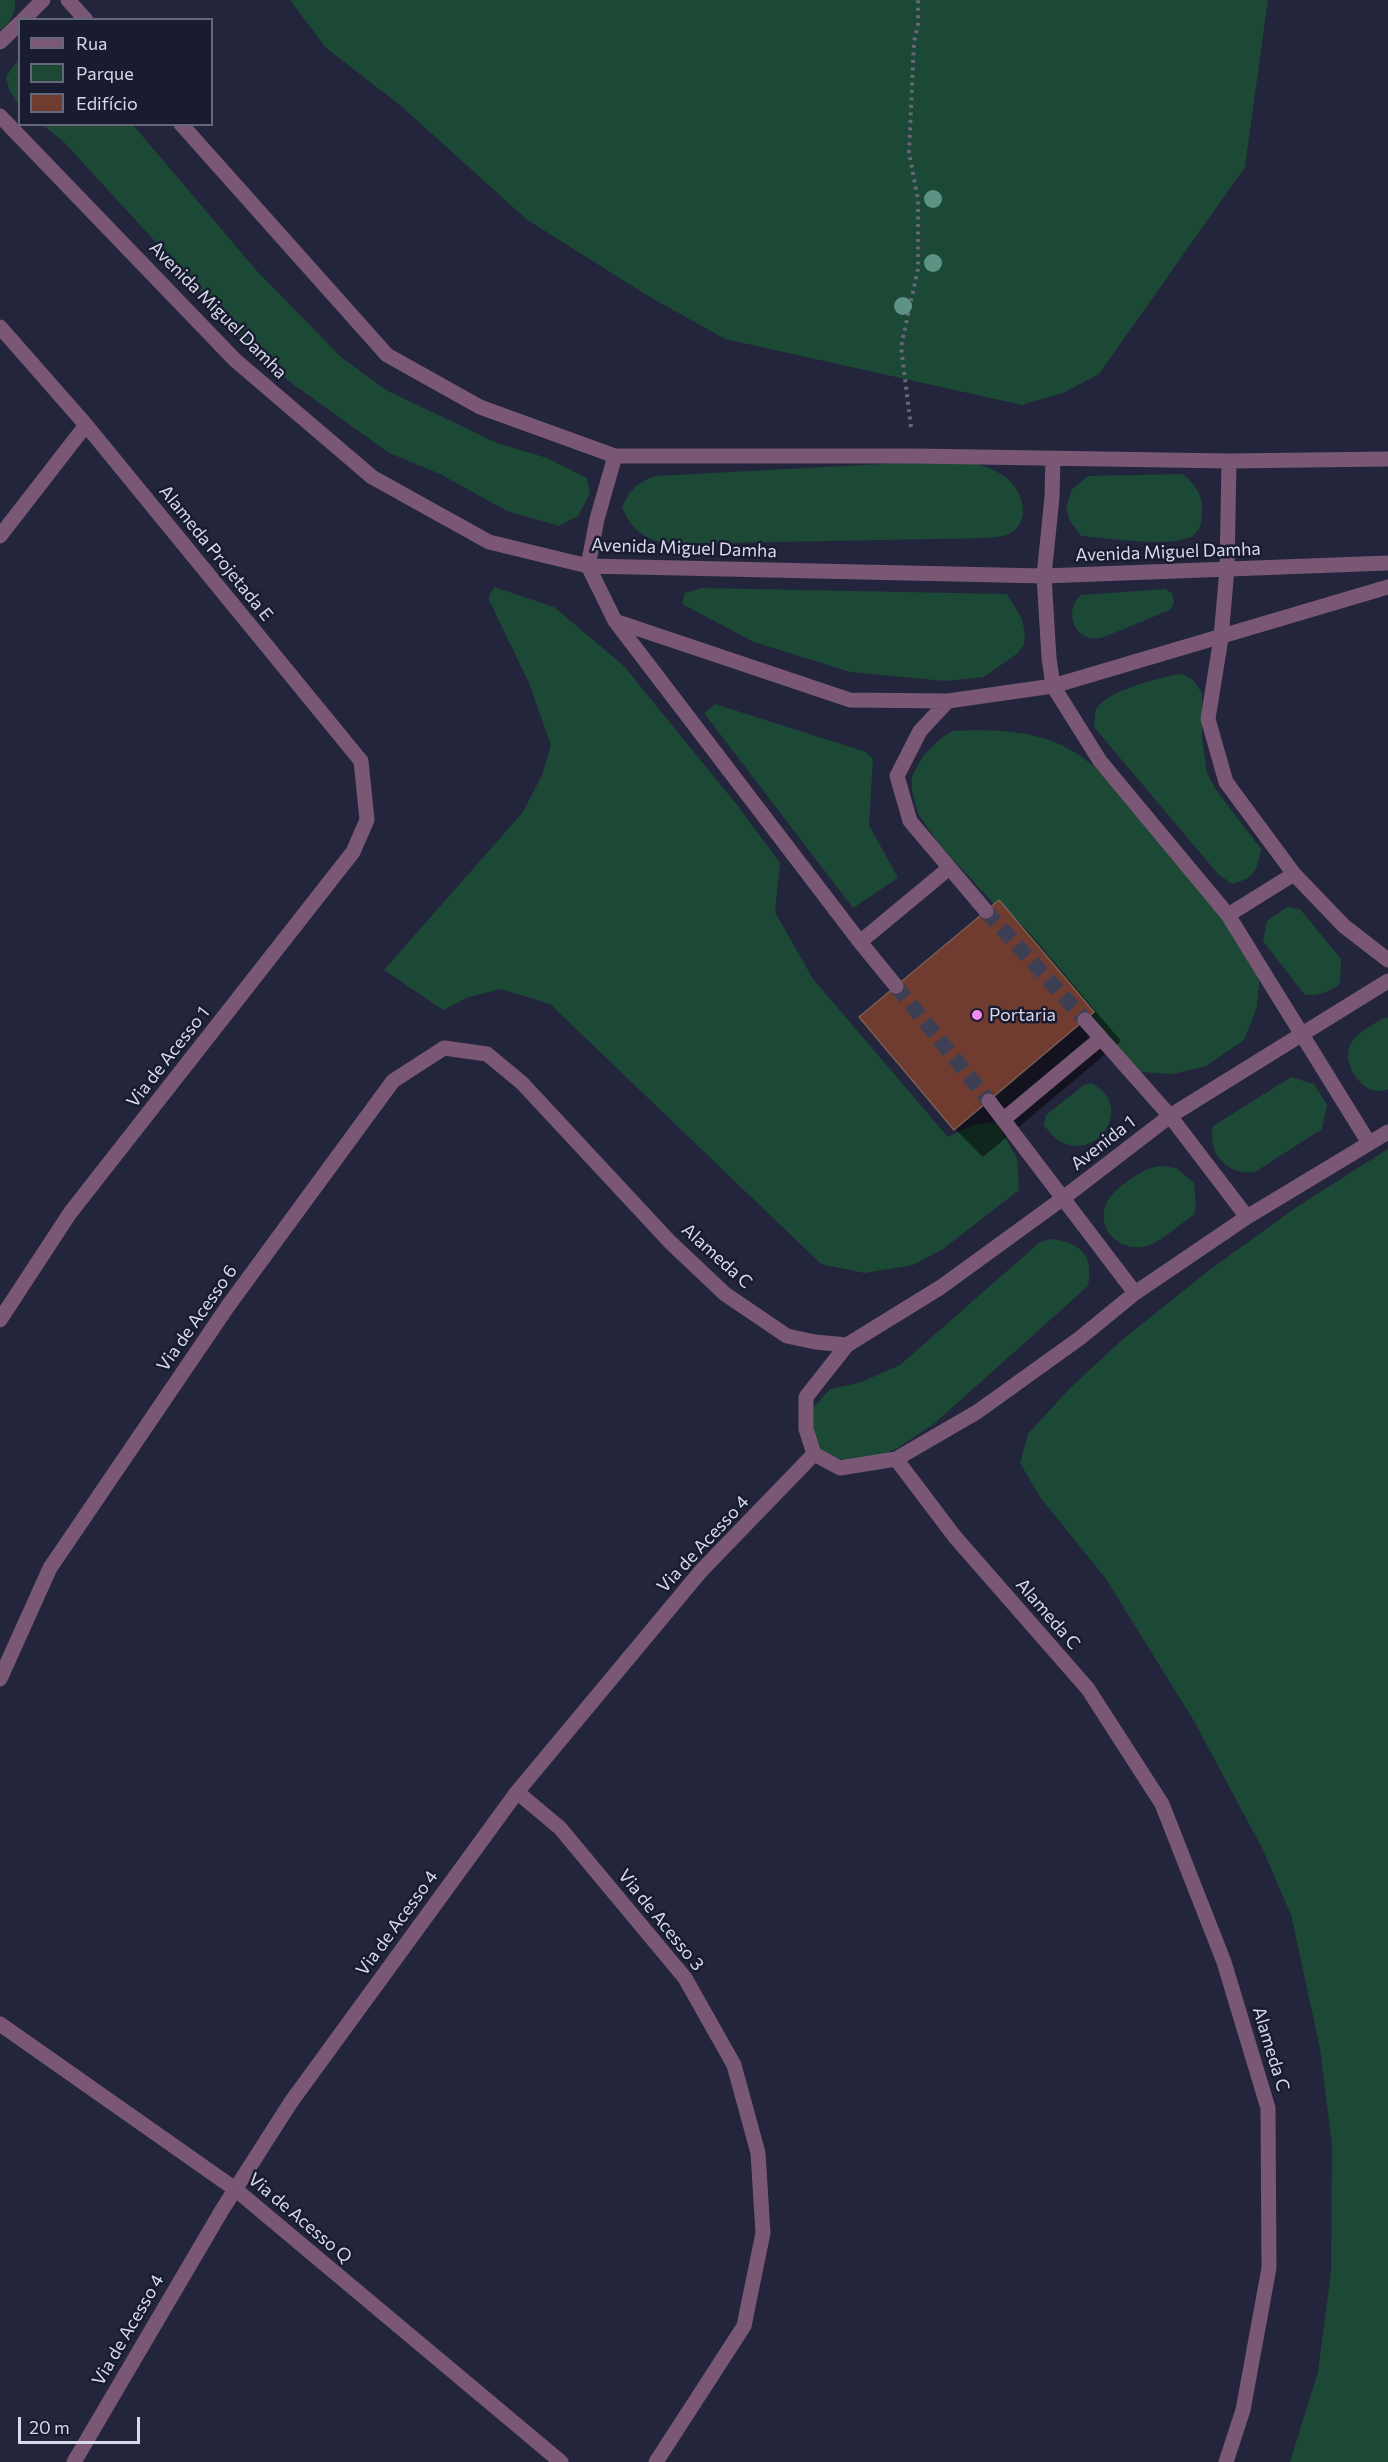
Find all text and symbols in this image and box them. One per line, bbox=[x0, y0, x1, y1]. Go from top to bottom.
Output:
legend bbox=[18, 18, 213, 126]
text: Rua bbox=[76, 32, 107, 54]
text: Parque bbox=[76, 62, 134, 84]
text: Edifício bbox=[76, 92, 138, 114]
street label: Avenida Miguel Damha bbox=[145, 237, 291, 383]
street label: Alameda Projetada E bbox=[155, 481, 277, 625]
street label: Avenida Miguel Damha bbox=[591, 534, 777, 562]
street label: Avenida Miguel Damha bbox=[1075, 538, 1261, 566]
street label: Via de Acesso 1 bbox=[122, 1002, 214, 1112]
place label: Portaria bbox=[989, 1004, 1056, 1026]
marker: Portaria bbox=[970, 1008, 984, 1022]
street label: Avenida 1 bbox=[1066, 1111, 1140, 1175]
street label: Alameda C bbox=[677, 1219, 757, 1293]
street label: Via de Acesso 6 bbox=[152, 1261, 242, 1375]
street label: Via de Acesso 4 bbox=[652, 1491, 754, 1597]
street label: Alameda C bbox=[1011, 1574, 1085, 1654]
street label: Via de Acesso 3 bbox=[613, 1865, 709, 1975]
street label: Via de Acesso 4 bbox=[352, 1866, 442, 1980]
street label: Alameda C bbox=[1248, 2004, 1294, 2094]
street label: Via de Acesso Q bbox=[244, 2168, 356, 2268]
street label: Via de Acesso 4 bbox=[87, 2270, 169, 2390]
scale bar bbox=[21, 2405, 142, 2443]
text: 20 m bbox=[29, 2416, 70, 2438]

